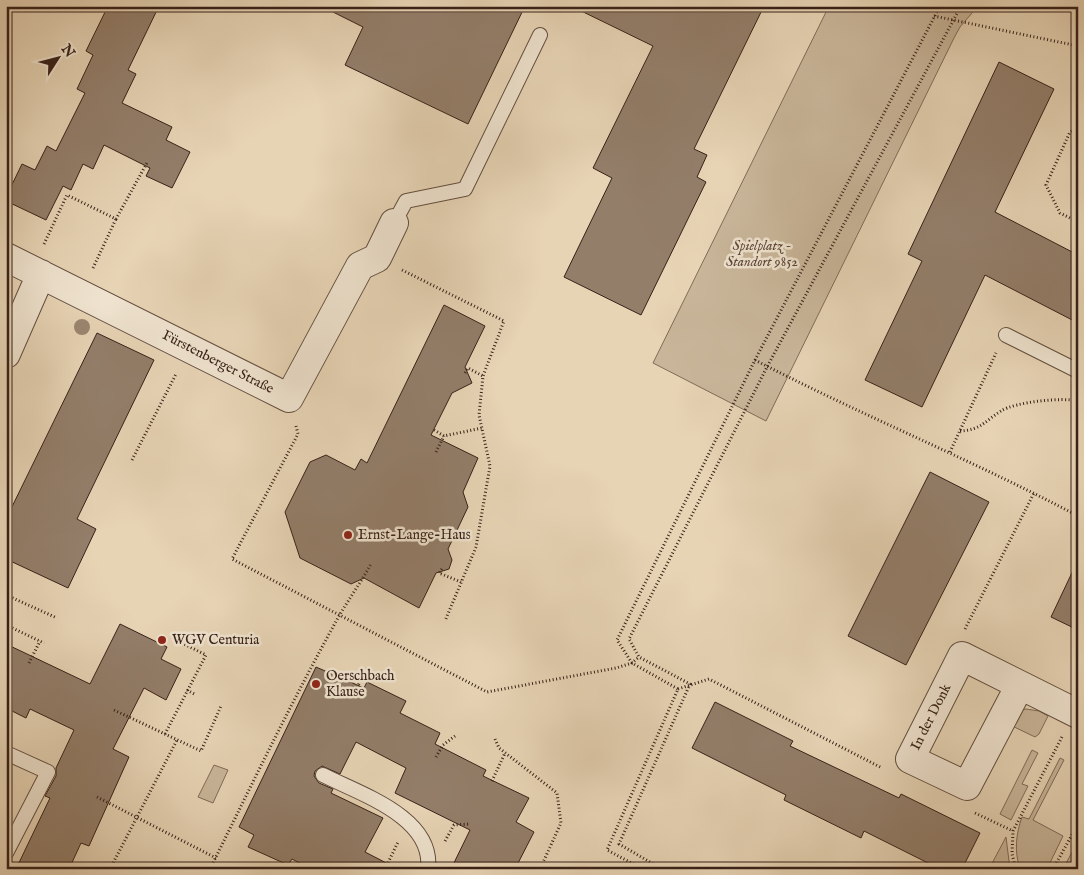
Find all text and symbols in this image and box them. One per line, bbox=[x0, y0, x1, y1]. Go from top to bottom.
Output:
north arrow bbox=[32, 32, 82, 82]
text: N bbox=[56, 40, 79, 61]
park label: Spielplatz - Standort 9852 bbox=[726, 237, 798, 271]
street label: Fürstenberger Straße bbox=[159, 326, 277, 398]
place label: Ernst-Lange-Haus bbox=[358, 526, 471, 544]
marker: Ernst-Lange-Haus bbox=[342, 529, 354, 541]
place label: WGV Centuria bbox=[172, 631, 260, 649]
marker: WGV Centuria bbox=[156, 634, 168, 646]
place label: Oerschbach Klause bbox=[326, 667, 395, 701]
marker: Oerschbach Klause bbox=[310, 678, 322, 690]
street label: In der Donk bbox=[907, 680, 956, 753]

